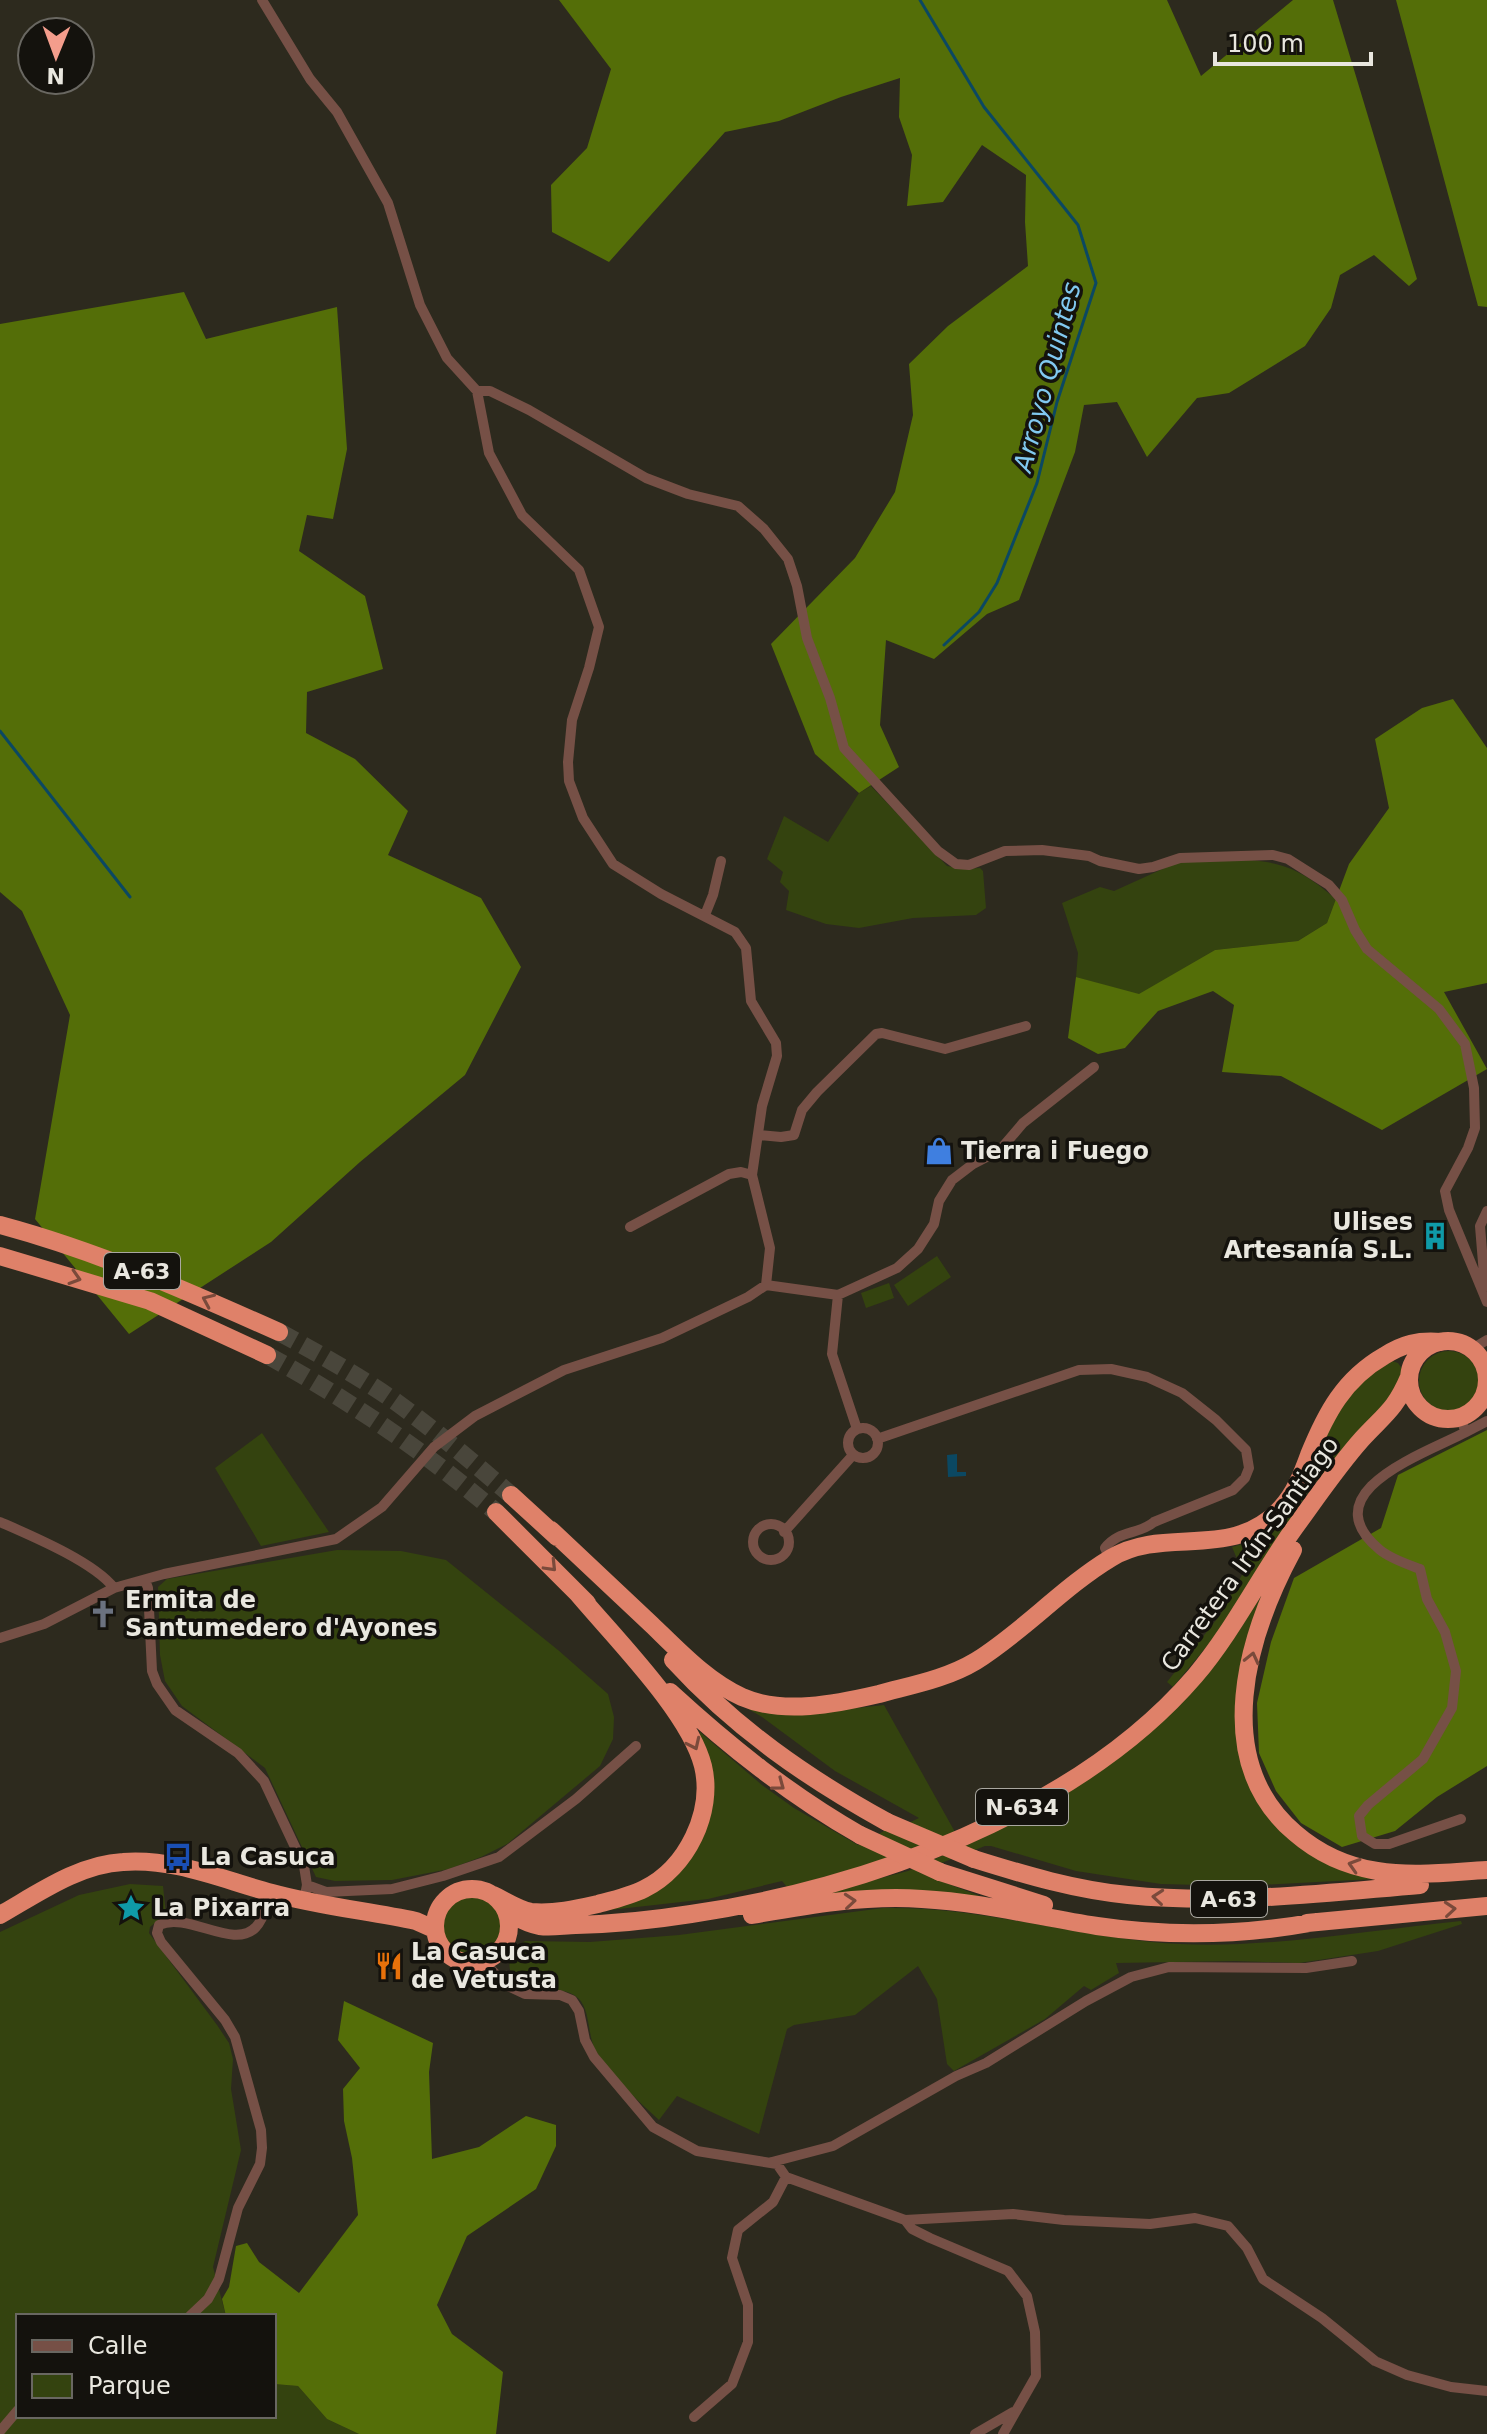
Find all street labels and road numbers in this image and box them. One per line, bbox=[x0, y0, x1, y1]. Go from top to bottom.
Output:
road number: A-63 bbox=[104, 1253, 180, 1289]
street label: Carretera Irún-Santiago bbox=[1155, 1431, 1345, 1677]
road number: N-634 bbox=[976, 1789, 1068, 1825]
road number: A-63 bbox=[1191, 1881, 1267, 1917]

